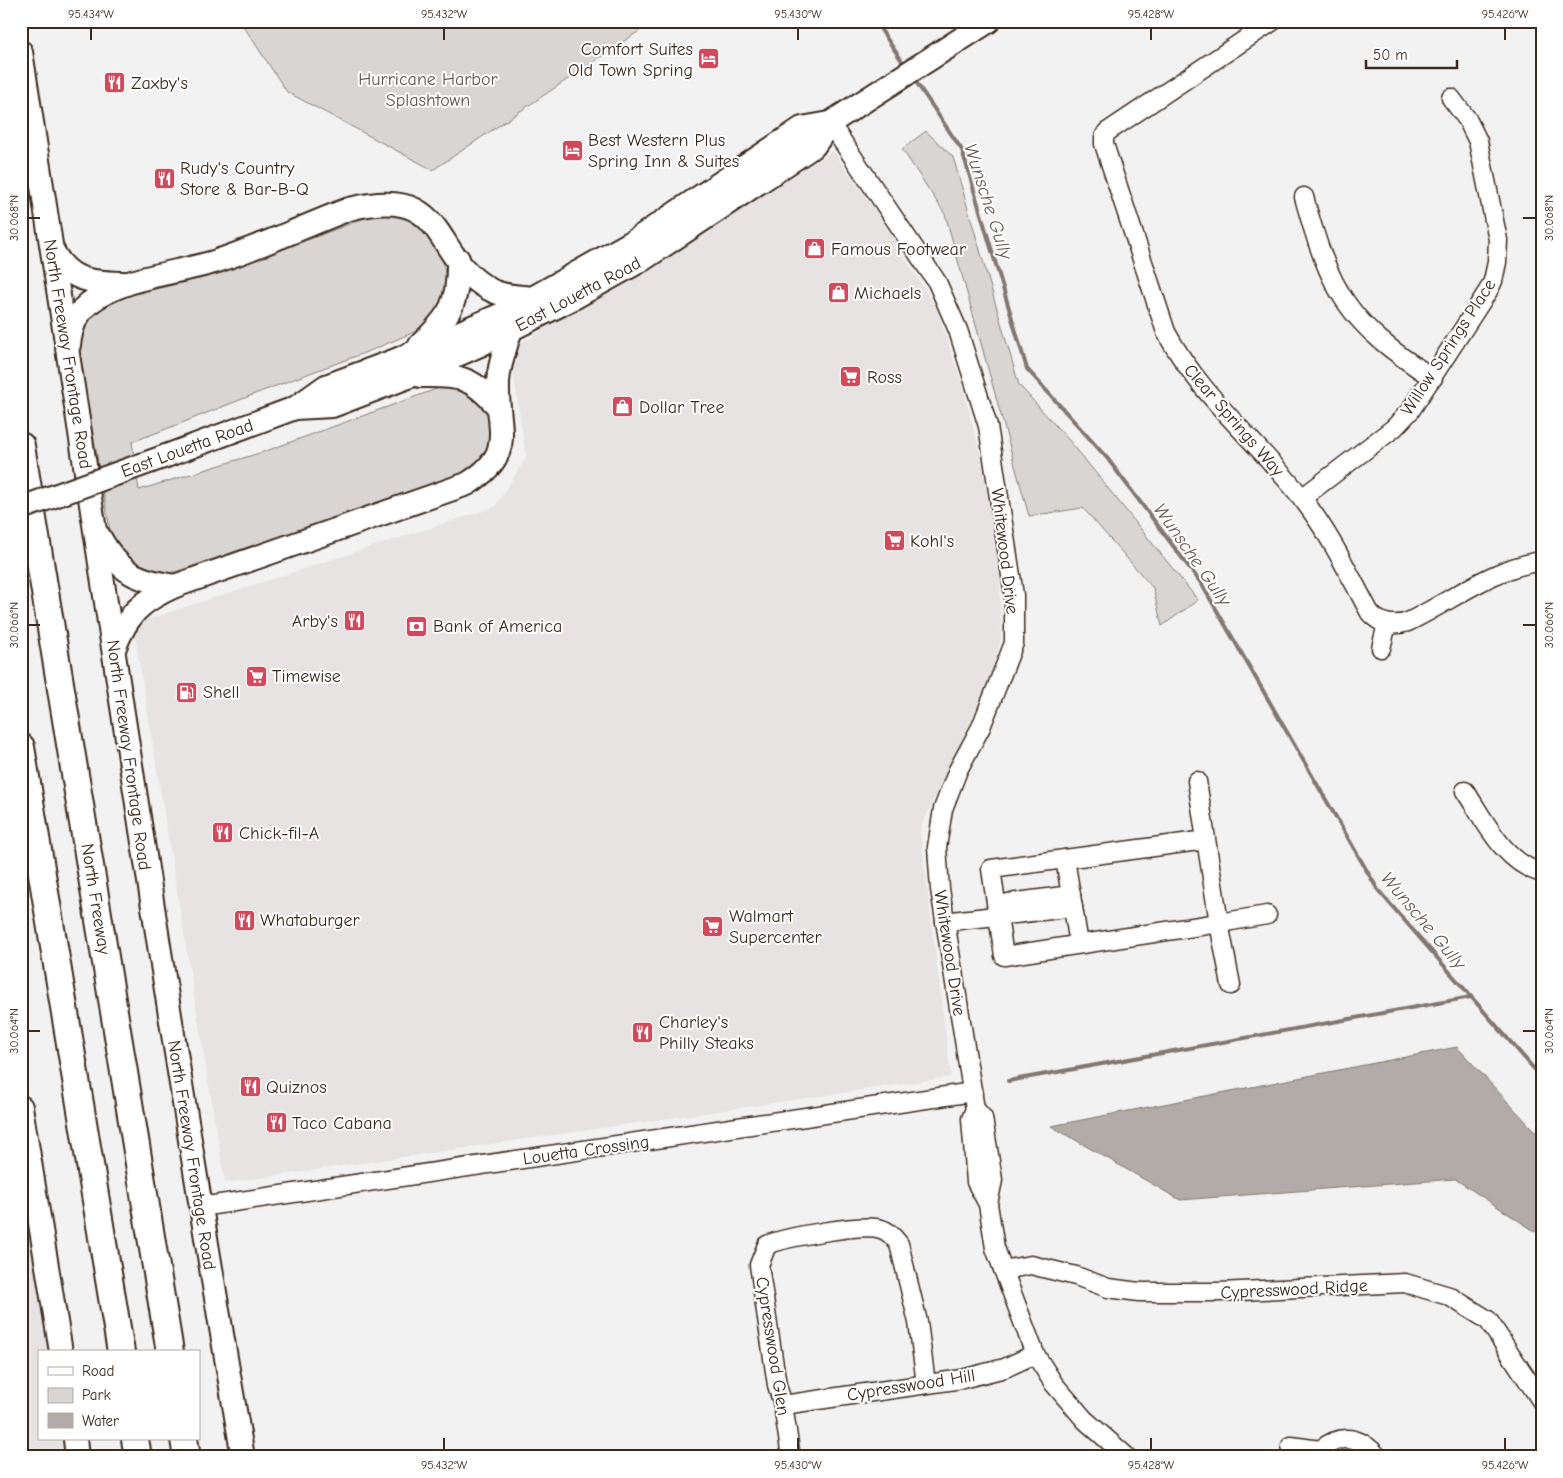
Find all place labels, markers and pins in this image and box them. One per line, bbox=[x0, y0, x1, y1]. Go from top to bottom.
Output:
place label: Comfort Suites Old Town Spring bbox=[568, 39, 693, 81]
hotel icon: Comfort Suites Old Town Spring bbox=[697, 47, 721, 71]
restaurant icon: Zaxby's bbox=[103, 71, 127, 95]
place label: Zaxby's bbox=[131, 73, 188, 94]
place label: Best Western Plus Spring Inn & Suites bbox=[588, 130, 739, 172]
hotel icon: Best Western Plus Spring Inn & Suites bbox=[560, 138, 584, 162]
place label: Rudy's Country Store & Bar-B-Q bbox=[180, 158, 309, 200]
restaurant icon: Rudy's Country Store & Bar-B-Q bbox=[152, 166, 176, 190]
shop icon: Famous Footwear bbox=[803, 237, 827, 261]
place label: Famous Footwear bbox=[831, 239, 967, 260]
shop icon: Michaels bbox=[826, 281, 850, 305]
place label: Michaels bbox=[854, 283, 921, 304]
supermarket icon: Ross bbox=[839, 365, 863, 389]
place label: Ross bbox=[867, 367, 902, 388]
shop icon: Dollar Tree bbox=[611, 395, 635, 419]
place label: Dollar Tree bbox=[639, 397, 724, 418]
supermarket icon: Kohl's bbox=[882, 529, 906, 553]
place label: Kohl's bbox=[910, 531, 954, 552]
restaurant icon: Arby's bbox=[342, 609, 366, 633]
place label: Arby's bbox=[292, 611, 338, 632]
bank icon: Bank of America bbox=[405, 614, 429, 638]
place label: Bank of America bbox=[433, 616, 562, 637]
supermarket icon: Timewise bbox=[244, 664, 268, 688]
place label: Timewise bbox=[272, 666, 341, 687]
fuel station icon: Shell bbox=[175, 680, 199, 704]
place label: Shell bbox=[203, 682, 240, 703]
restaurant icon: Chick-fil-A bbox=[211, 821, 235, 845]
place label: Chick-fil-A bbox=[239, 823, 319, 844]
place label: Walmart Supercenter bbox=[729, 906, 823, 948]
restaurant icon: Whataburger bbox=[232, 908, 256, 932]
place label: Whataburger bbox=[260, 910, 360, 931]
supermarket icon: Walmart Supercenter bbox=[701, 914, 725, 938]
place label: Charley's Philly Steaks bbox=[659, 1012, 754, 1054]
restaurant icon: Charley's Philly Steaks bbox=[631, 1020, 655, 1044]
restaurant icon: Quiznos bbox=[238, 1075, 262, 1099]
place label: Quiznos bbox=[266, 1077, 327, 1098]
restaurant icon: Taco Cabana bbox=[264, 1111, 288, 1135]
place label: Taco Cabana bbox=[292, 1113, 392, 1134]

